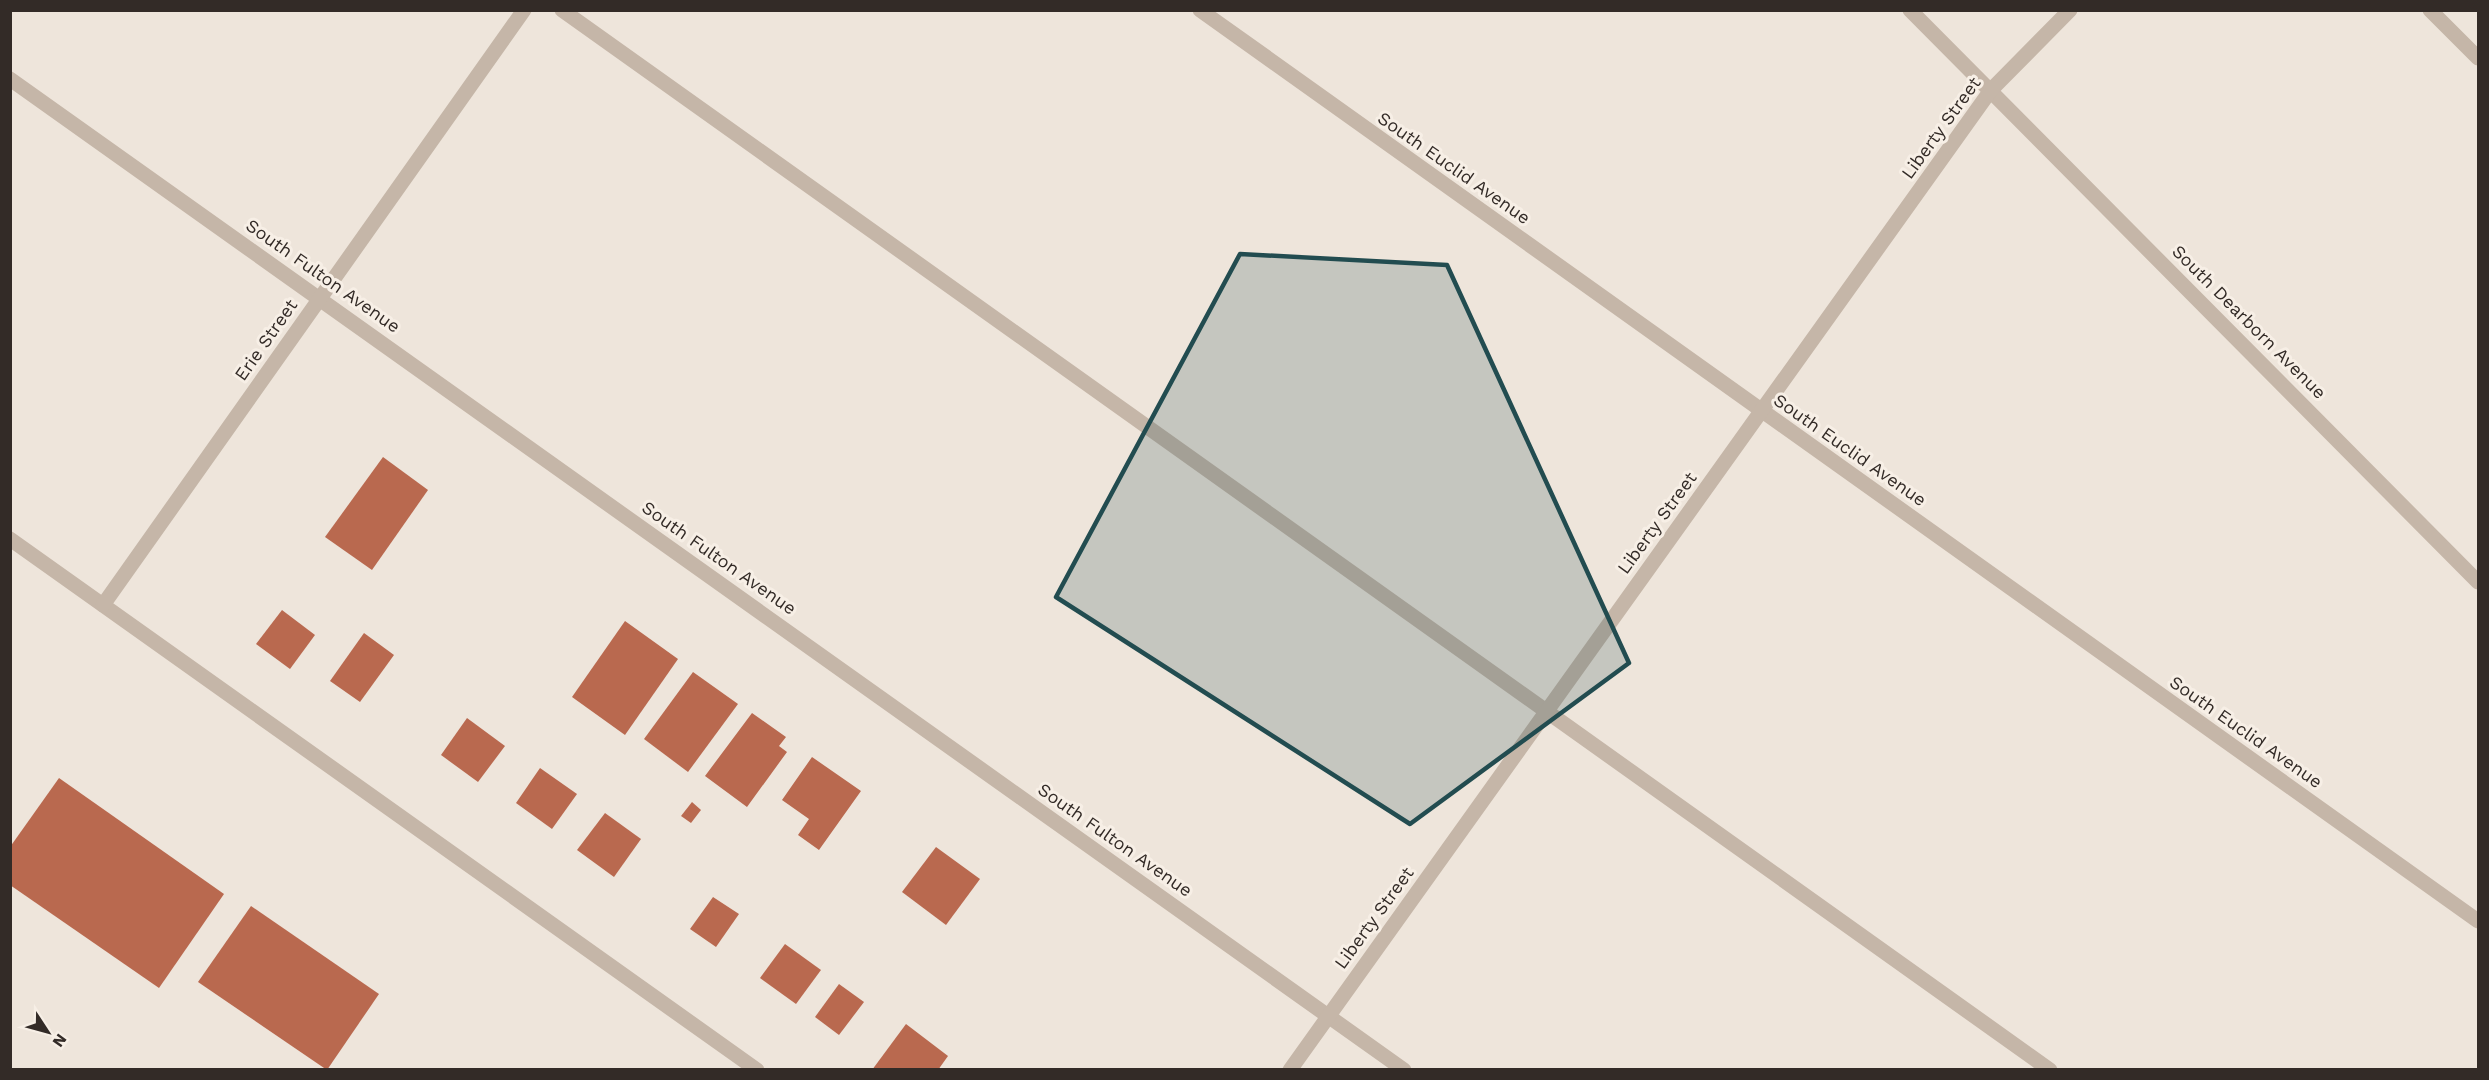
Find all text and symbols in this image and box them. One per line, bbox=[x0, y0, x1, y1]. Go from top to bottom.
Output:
street label: Liberty Street bbox=[1897, 72, 1985, 183]
street label: South Euclid Avenue bbox=[1374, 107, 1535, 228]
street label: South Fulton Avenue bbox=[242, 214, 404, 337]
street label: South Dearborn Avenue bbox=[2168, 240, 2331, 403]
street label: Erie Street bbox=[230, 295, 302, 384]
street label: South Euclid Avenue bbox=[1770, 389, 1931, 510]
street label: Liberty Street bbox=[1613, 467, 1701, 578]
street label: South Fulton Avenue bbox=[638, 496, 800, 619]
street label: South Euclid Avenue bbox=[2166, 671, 2327, 792]
street label: South Fulton Avenue bbox=[1034, 778, 1196, 901]
street label: Liberty Street bbox=[1330, 862, 1418, 973]
north arrow bbox=[18, 1002, 78, 1062]
text: N bbox=[49, 1030, 71, 1051]

